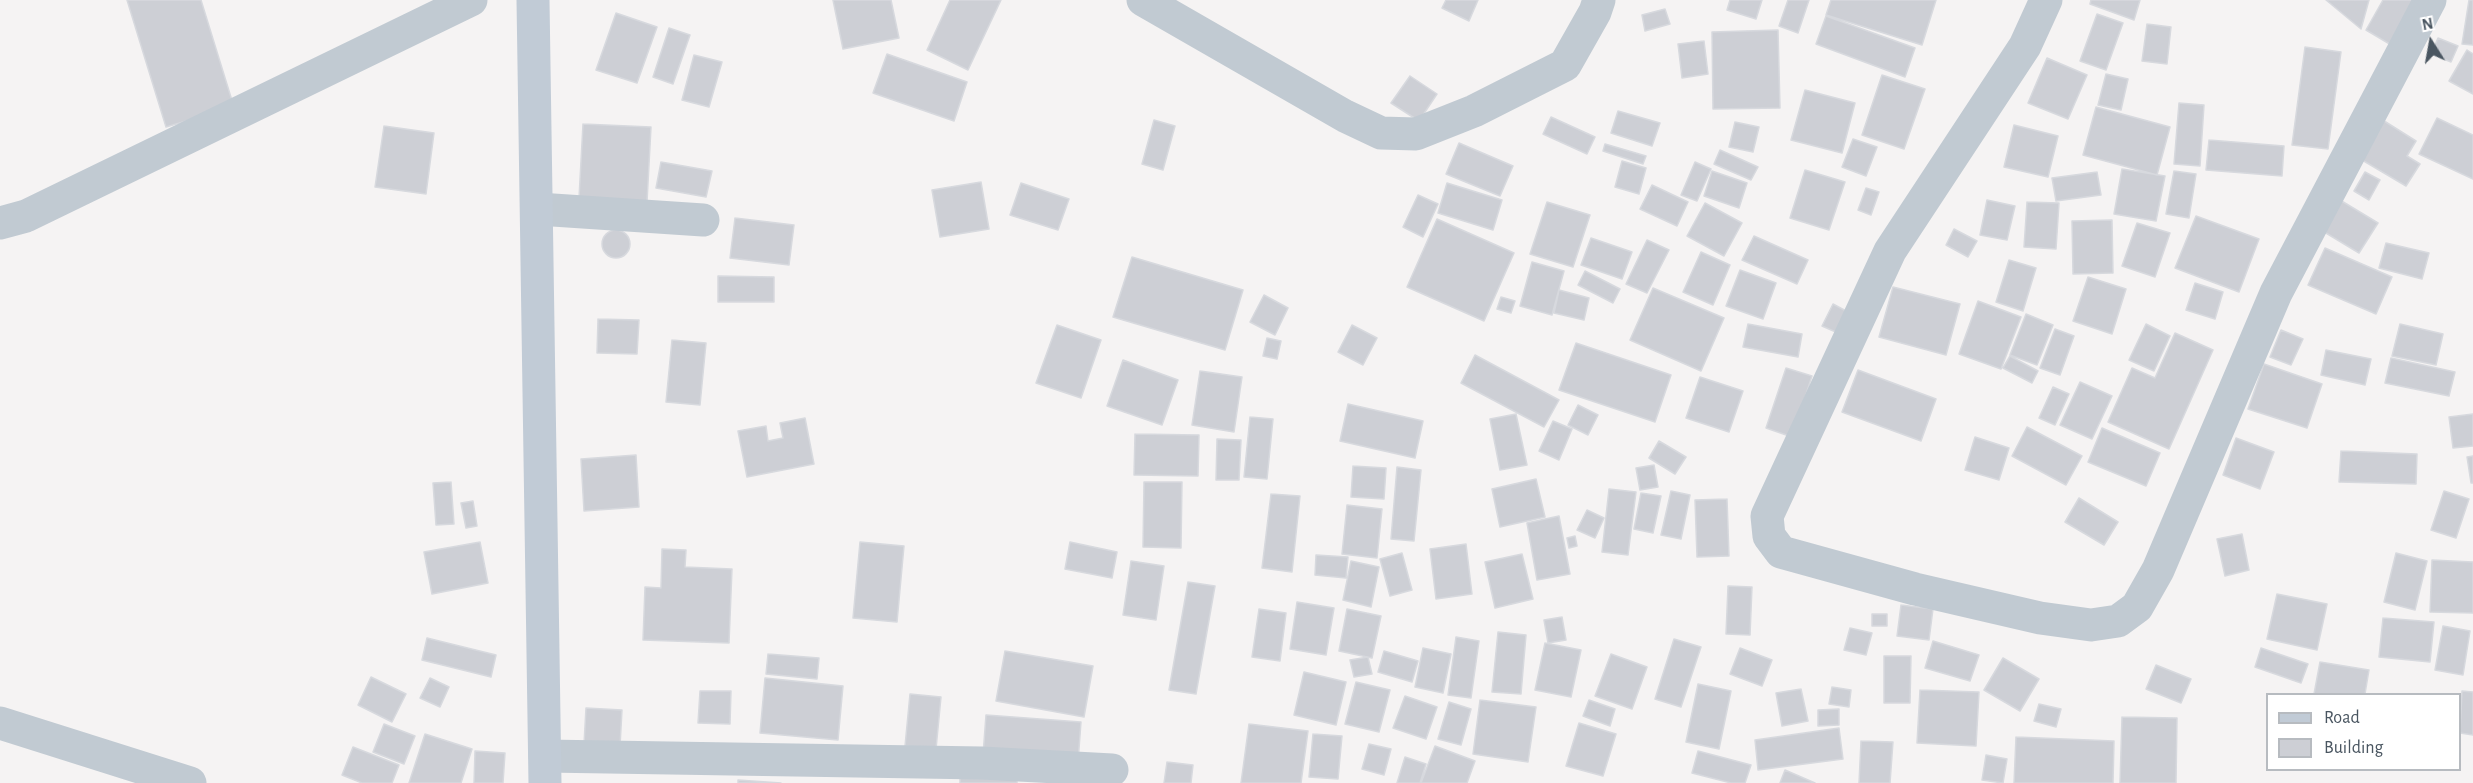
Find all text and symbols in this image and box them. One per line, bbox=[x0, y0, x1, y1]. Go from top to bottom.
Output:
north arrow bbox=[2401, 12, 2461, 72]
text: N bbox=[2421, 15, 2435, 33]
legend bbox=[2266, 693, 2461, 771]
text: Road bbox=[2324, 709, 2360, 727]
text: Building bbox=[2324, 739, 2383, 757]

